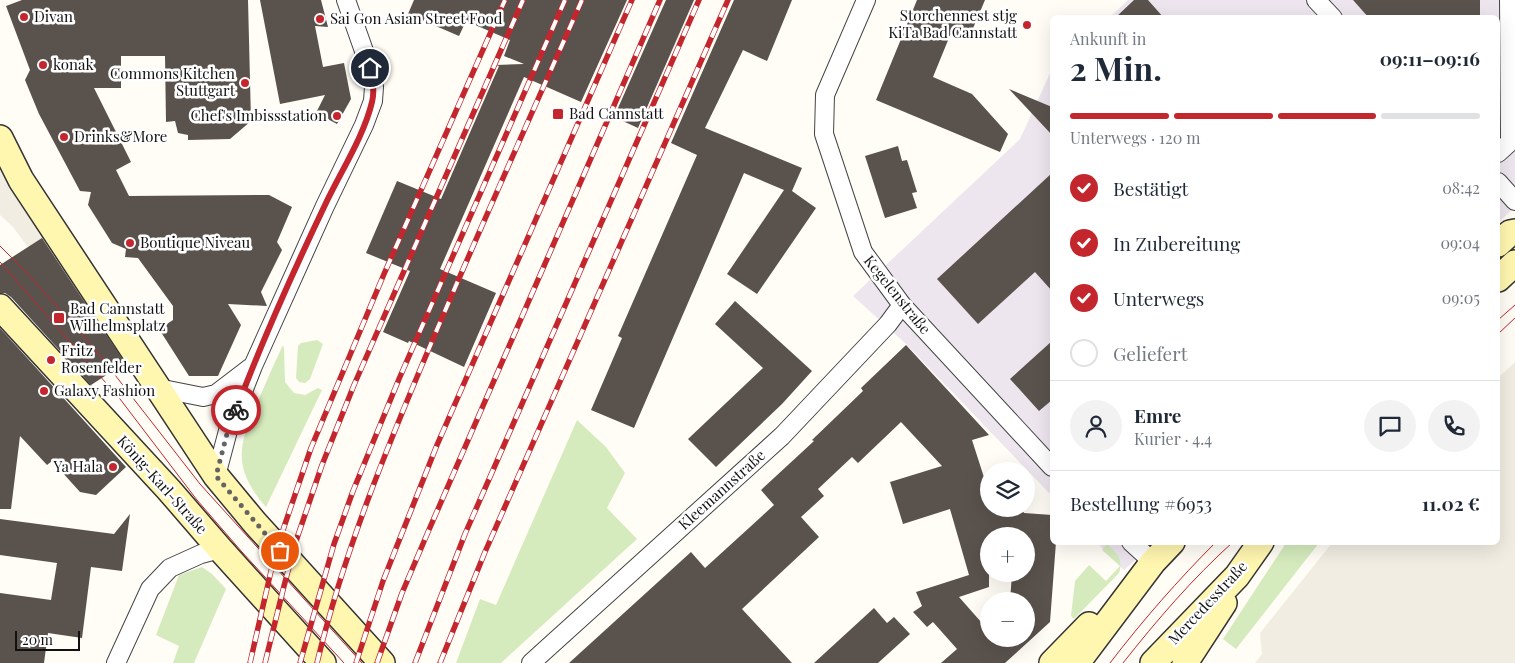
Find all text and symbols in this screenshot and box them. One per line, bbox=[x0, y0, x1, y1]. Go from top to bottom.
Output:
place label: Storchennest stjg KiTa Bad Cannstatt bbox=[888, 5, 1018, 42]
place label: Divan bbox=[34, 6, 73, 26]
place label: Sai Gon Asian Street Food bbox=[330, 8, 503, 28]
marker: Divan bbox=[18, 11, 30, 23]
marker: Sai Gon Asian Street Food bbox=[314, 13, 326, 25]
marker: Storchennest stjg KiTa Bad Cannstatt bbox=[1021, 19, 1033, 31]
text: Ankunft in bbox=[1070, 28, 1146, 49]
text: 09:11–09:16 bbox=[1380, 45, 1480, 71]
text: 2 Min. bbox=[1070, 46, 1162, 89]
pin bbox=[349, 47, 391, 89]
place label: konak bbox=[53, 54, 94, 74]
icon: home bbox=[356, 54, 384, 82]
marker: konak bbox=[37, 59, 49, 71]
place label: Commons Kitchen Stuttgart bbox=[110, 63, 236, 100]
marker: Commons Kitchen Stuttgart bbox=[239, 77, 251, 89]
place label: Bad Cannstatt bbox=[569, 103, 664, 123]
place label: Chef's Imbissstation bbox=[191, 105, 327, 125]
marker: Bad Cannstatt bbox=[551, 107, 565, 121]
marker: Chef's Imbissstation bbox=[331, 110, 343, 122]
place label: Drinks&More bbox=[74, 126, 167, 146]
text: Unterwegs · 120 m bbox=[1070, 127, 1200, 148]
marker: Drinks&More bbox=[58, 131, 70, 143]
icon: check bbox=[1070, 174, 1098, 202]
text: Bestätigt bbox=[1113, 175, 1188, 201]
text: 08:42 bbox=[1442, 177, 1480, 198]
icon: check bbox=[1070, 229, 1098, 257]
text: In Zubereitung bbox=[1113, 230, 1240, 256]
place label: Boutique Niveau bbox=[140, 232, 251, 252]
text: 09:04 bbox=[1440, 232, 1480, 253]
marker: Boutique Niveau bbox=[124, 237, 136, 249]
street label: Kegelenstraße bbox=[860, 251, 936, 338]
icon: check bbox=[1070, 284, 1098, 312]
text: Unterwegs bbox=[1113, 285, 1204, 311]
text: 09:05 bbox=[1442, 287, 1480, 308]
place label: Bad Cannstatt Wilhelmsplatz bbox=[69, 298, 166, 335]
marker: Bad Cannstatt Wilhelmsplatz bbox=[52, 311, 66, 325]
place label: Fritz Rosenfelder bbox=[61, 340, 142, 377]
text: Geliefert bbox=[1113, 340, 1187, 366]
marker: Fritz Rosenfelder bbox=[45, 354, 57, 366]
place label: Galaxy Fashion bbox=[54, 380, 155, 400]
marker: Galaxy Fashion bbox=[38, 385, 50, 397]
courier bbox=[211, 385, 261, 435]
icon: bike bbox=[222, 396, 250, 424]
button: person bbox=[1070, 400, 1122, 452]
button: chat bbox=[1364, 400, 1416, 452]
button: phone bbox=[1428, 400, 1480, 452]
text: Emre bbox=[1134, 402, 1181, 428]
text: Kurier · 4.4 bbox=[1134, 428, 1212, 449]
street label: König-Karl-Straße bbox=[113, 431, 212, 538]
street label: Kleemannstraße bbox=[674, 445, 769, 534]
place label: Ya Hala bbox=[53, 456, 104, 476]
marker: Ya Hala bbox=[107, 461, 119, 473]
map controls bbox=[980, 462, 1035, 647]
button: layers bbox=[980, 462, 1035, 517]
text: Bestellung #6953 bbox=[1070, 490, 1212, 516]
text: 11.02 € bbox=[1422, 490, 1480, 516]
button: + bbox=[980, 527, 1035, 582]
pin bbox=[259, 530, 301, 572]
icon: bag bbox=[266, 537, 294, 565]
street label: Mercedesstraße bbox=[1163, 556, 1251, 648]
button: − bbox=[980, 592, 1035, 647]
scale bar bbox=[15, 628, 80, 651]
text: 20 m bbox=[22, 630, 53, 649]

